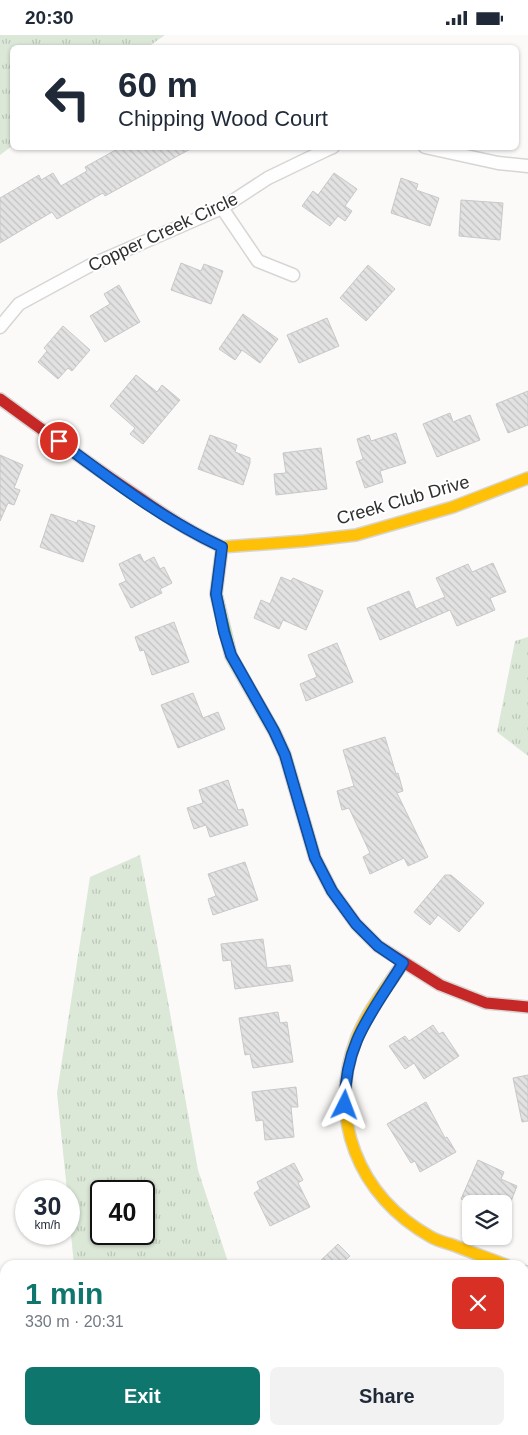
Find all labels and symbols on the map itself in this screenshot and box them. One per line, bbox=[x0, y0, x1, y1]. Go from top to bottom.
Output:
street label: Copper Creek Circle bbox=[85, 188, 241, 276]
pin bbox=[38, 420, 80, 462]
street label: Creek Club Drive bbox=[334, 471, 472, 529]
position arrow bbox=[318, 1078, 370, 1130]
speed limit sign: 40 bbox=[90, 1180, 155, 1245]

